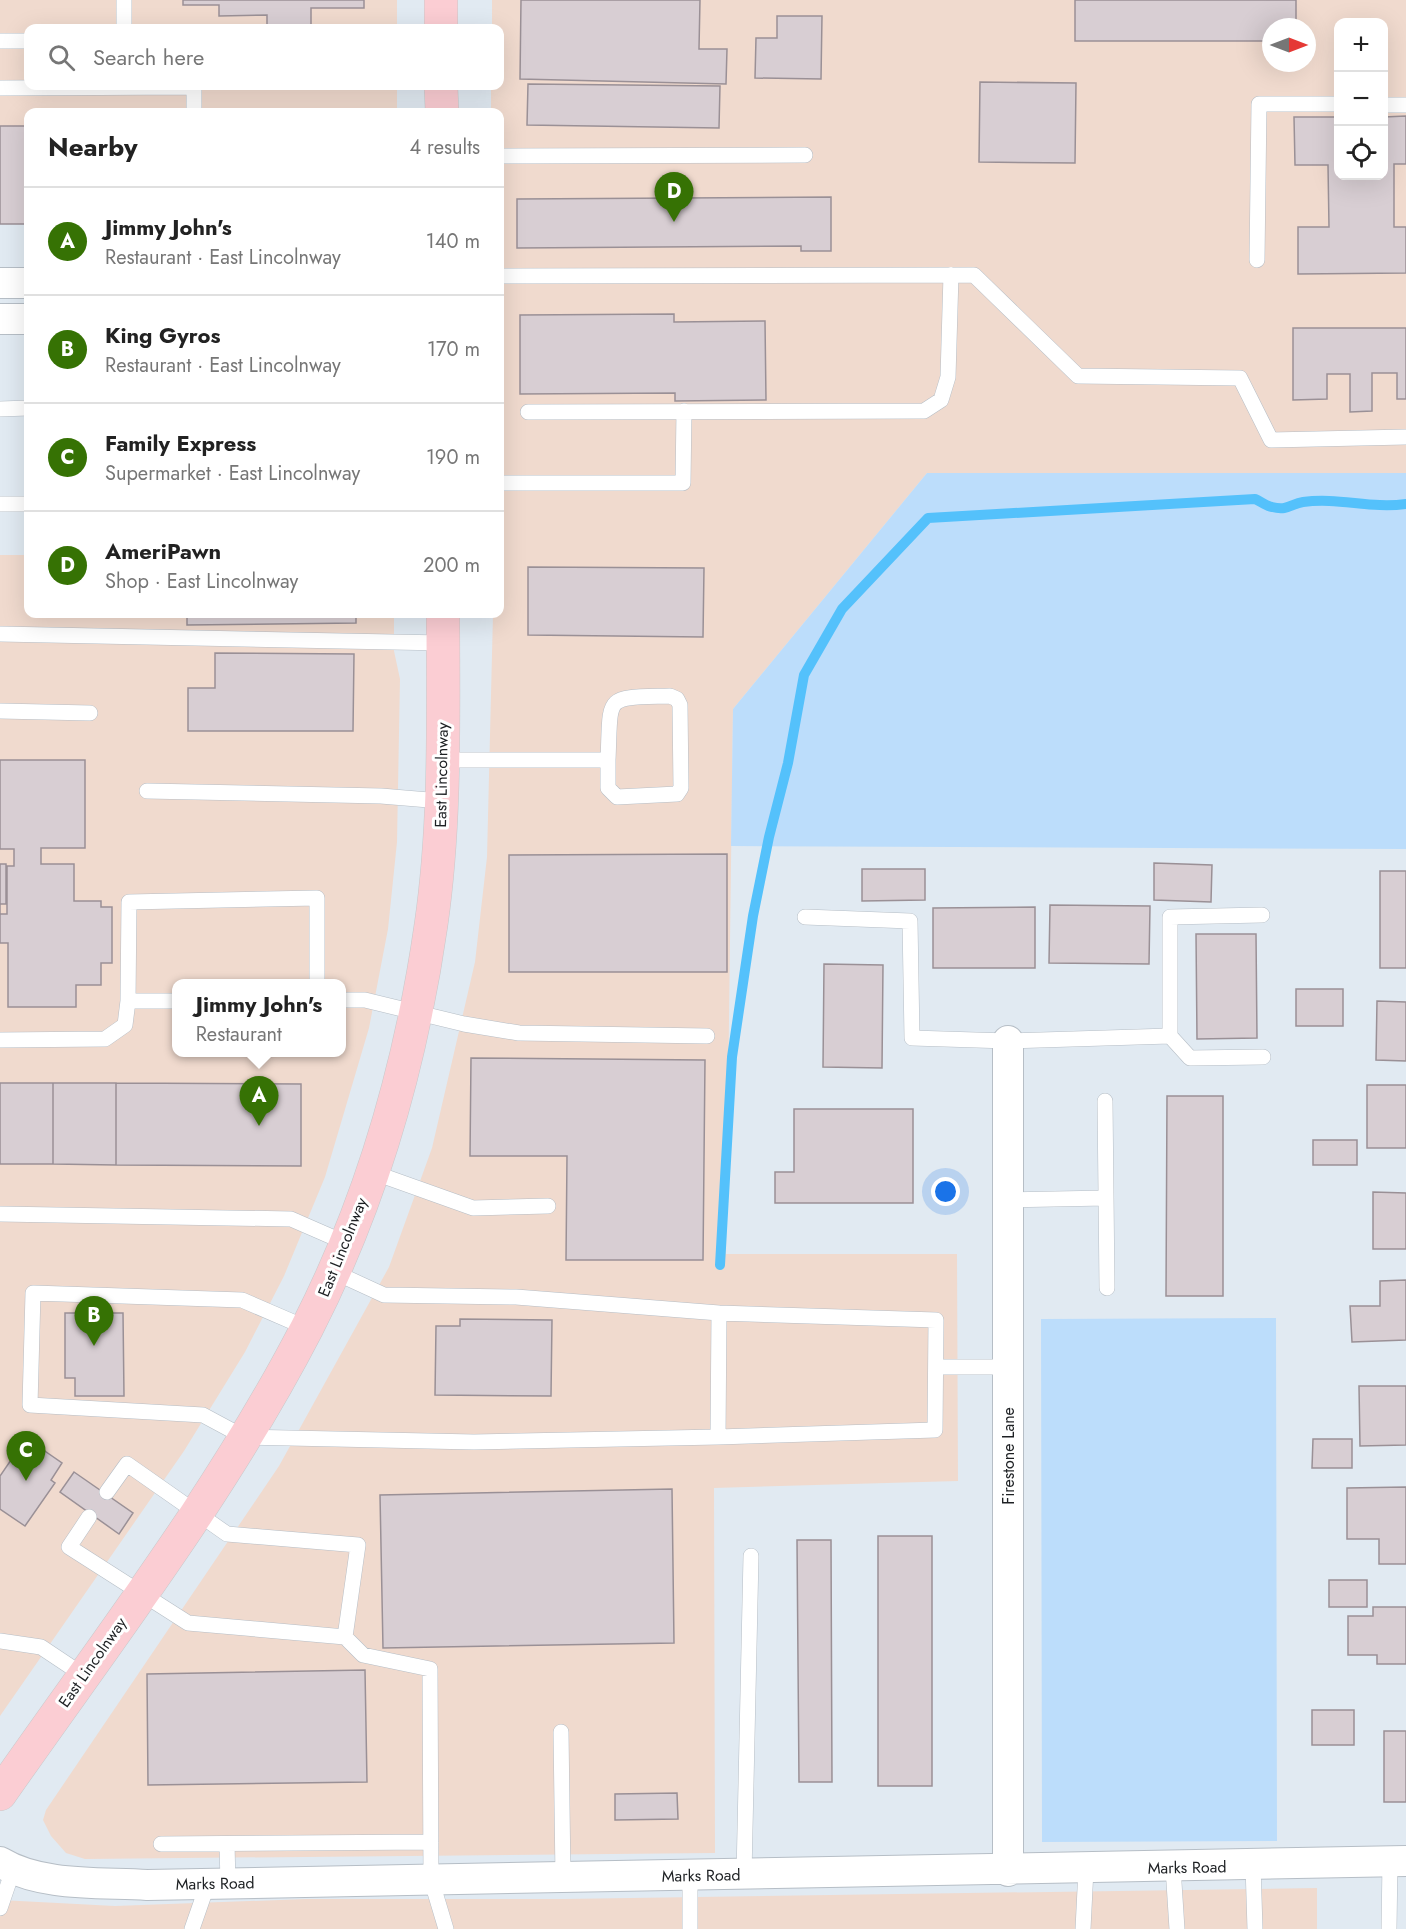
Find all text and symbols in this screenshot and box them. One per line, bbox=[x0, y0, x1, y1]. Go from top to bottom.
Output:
north arrow bbox=[1262, 18, 1316, 72]
map controls bbox=[1334, 18, 1388, 180]
button: + bbox=[1334, 18, 1388, 72]
search box bbox=[24, 24, 504, 90]
icon: search bbox=[45, 41, 78, 74]
text: Search here bbox=[93, 41, 204, 73]
button: − bbox=[1334, 72, 1388, 126]
button: locate bbox=[1334, 126, 1388, 180]
text: Nearby bbox=[48, 128, 137, 166]
text: 4 results bbox=[409, 133, 480, 162]
pin: D bbox=[654, 172, 694, 222]
text: Jimmy John's bbox=[105, 211, 232, 243]
text: A bbox=[60, 227, 75, 256]
text: 140 m bbox=[426, 227, 480, 256]
text: Restaurant · East Lincolnway bbox=[105, 243, 341, 272]
text: King Gyros bbox=[105, 319, 221, 351]
text: B bbox=[61, 335, 74, 364]
text: 170 m bbox=[427, 335, 480, 364]
text: Restaurant · East Lincolnway bbox=[105, 351, 341, 380]
text: Family Express bbox=[105, 427, 256, 459]
text: C bbox=[60, 443, 75, 472]
text: 190 m bbox=[426, 443, 480, 472]
text: Supermarket · East Lincolnway bbox=[105, 459, 360, 488]
text: AmeriPawn bbox=[105, 535, 221, 567]
text: D bbox=[60, 551, 75, 580]
text: 200 m bbox=[423, 551, 480, 580]
text: Shop · East Lincolnway bbox=[105, 567, 298, 596]
street label: East Lincolnway bbox=[429, 721, 454, 828]
popup bbox=[172, 979, 346, 1057]
text: Jimmy John's bbox=[196, 988, 322, 1020]
text: Restaurant bbox=[196, 1020, 282, 1049]
pin: A bbox=[240, 1076, 278, 1126]
your location bbox=[931, 1177, 960, 1206]
street label: East Lincolnway bbox=[312, 1193, 373, 1300]
pin: B bbox=[74, 1296, 113, 1346]
street label: Firestone Lane bbox=[997, 1407, 1020, 1505]
pin: C bbox=[6, 1432, 46, 1481]
street label: East Lincolnway bbox=[53, 1612, 133, 1712]
street label: Marks Road bbox=[1147, 1855, 1227, 1880]
street label: Marks Road bbox=[661, 1863, 741, 1888]
street label: Marks Road bbox=[175, 1871, 255, 1896]

